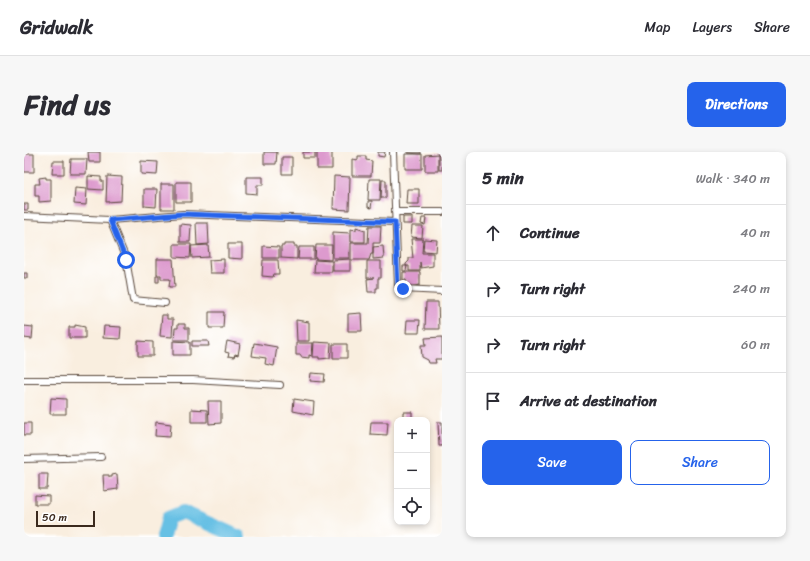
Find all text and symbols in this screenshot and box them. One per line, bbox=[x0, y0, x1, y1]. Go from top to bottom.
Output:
text: Gridwalk bbox=[20, 11, 93, 44]
text: Map bbox=[645, 15, 670, 40]
text: Layers bbox=[692, 15, 732, 40]
text: Share bbox=[754, 15, 790, 40]
text: Find us bbox=[24, 80, 111, 129]
button: Directions bbox=[687, 82, 786, 127]
text: 5 min bbox=[482, 163, 524, 193]
text: Walk · 340 m bbox=[696, 167, 770, 190]
text: Continue bbox=[520, 220, 580, 246]
text: 40 m bbox=[740, 221, 770, 244]
icon: ahead bbox=[482, 222, 504, 244]
route start bbox=[117, 251, 135, 269]
text: Turn right bbox=[520, 276, 585, 302]
text: 240 m bbox=[733, 277, 770, 300]
icon: right bbox=[482, 278, 504, 300]
route end bbox=[394, 280, 412, 298]
text: Turn right bbox=[520, 332, 585, 358]
text: 60 m bbox=[741, 333, 770, 356]
icon: right bbox=[482, 334, 504, 356]
text: Arrive at destination bbox=[520, 388, 657, 414]
icon: arrive bbox=[482, 390, 504, 412]
map controls bbox=[394, 417, 430, 525]
button: + bbox=[394, 417, 430, 453]
button: Save bbox=[482, 440, 622, 485]
button: Share bbox=[630, 440, 770, 485]
button: − bbox=[394, 453, 430, 489]
button: locate bbox=[394, 489, 430, 525]
text: 50 m bbox=[42, 508, 67, 527]
scale bar bbox=[36, 509, 95, 528]

